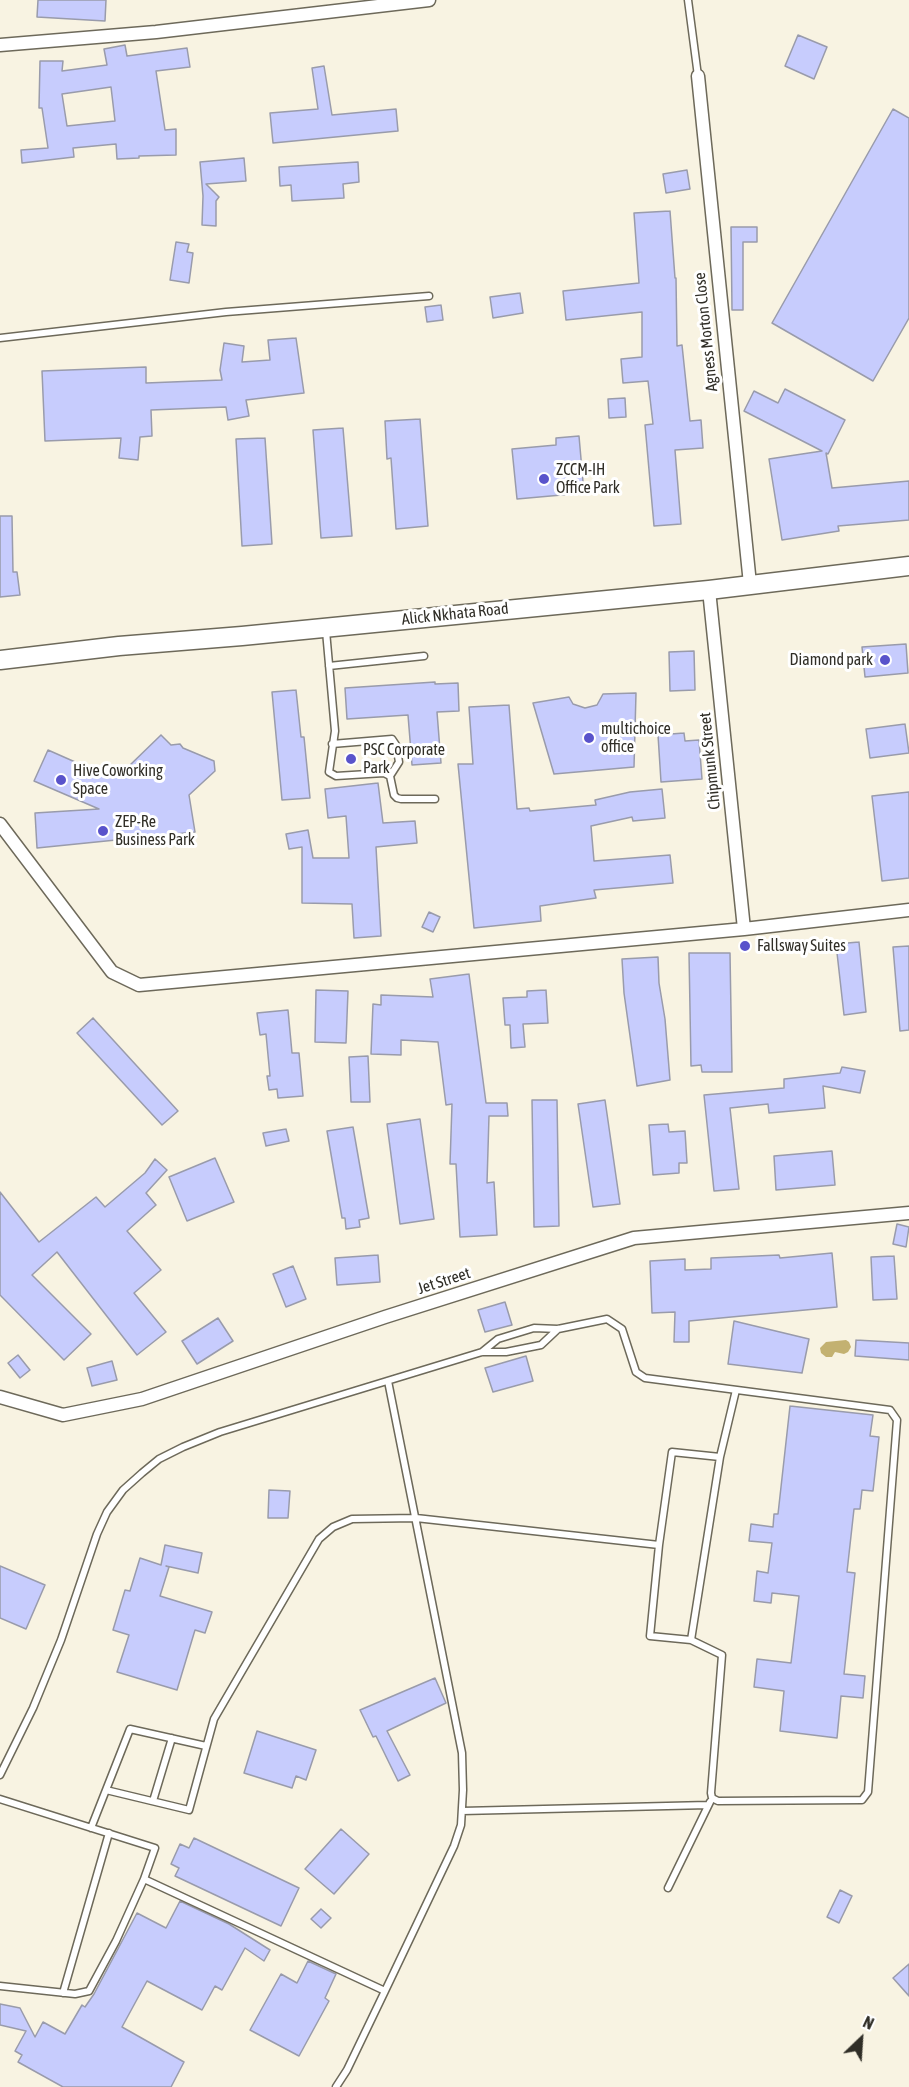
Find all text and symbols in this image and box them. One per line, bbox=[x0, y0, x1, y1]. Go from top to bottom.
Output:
street label: Agness Morton Close bbox=[690, 271, 722, 393]
place label: ZCCM-IH Office Park bbox=[556, 460, 620, 498]
marker: ZCCM-IH Office Park bbox=[537, 472, 551, 486]
street label: Alick Nkhata Road bbox=[401, 599, 509, 629]
place label: Diamond park bbox=[790, 650, 873, 670]
marker: Diamond park bbox=[878, 653, 892, 667]
street label: Chipmunk Street bbox=[695, 711, 725, 811]
place label: multichoice office bbox=[601, 719, 671, 757]
marker: multichoice office bbox=[582, 731, 596, 745]
place label: PSC Corporate Park bbox=[363, 740, 445, 778]
marker: PSC Corporate Park bbox=[344, 752, 358, 766]
place label: Hive Coworking Space bbox=[73, 761, 163, 799]
marker: Hive Coworking Space bbox=[54, 773, 68, 787]
place label: ZEP-Re Business Park bbox=[115, 812, 195, 850]
marker: ZEP-Re Business Park bbox=[96, 824, 110, 838]
place label: Fallsway Suites bbox=[757, 936, 846, 956]
marker: Fallsway Suites bbox=[738, 939, 752, 953]
street label: Jet Street bbox=[415, 1263, 473, 1299]
north arrow bbox=[831, 2009, 891, 2069]
text: N bbox=[861, 2013, 877, 2033]

